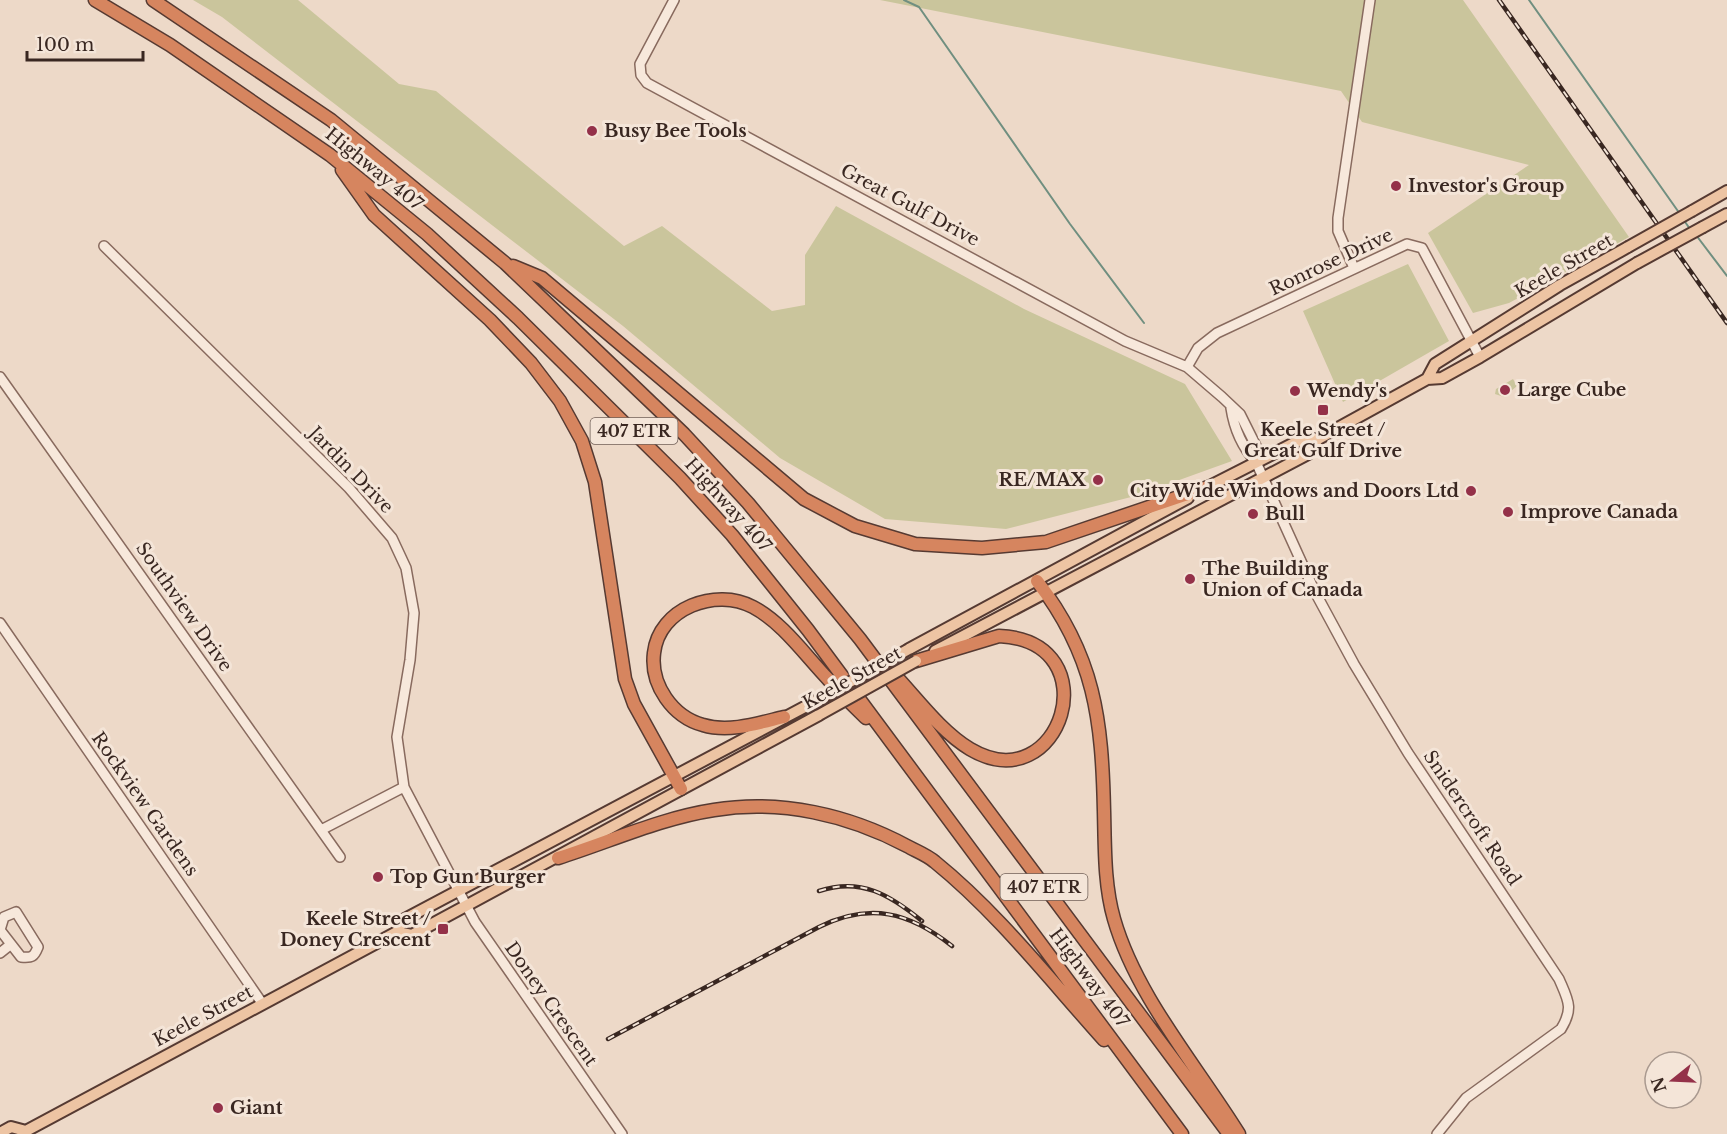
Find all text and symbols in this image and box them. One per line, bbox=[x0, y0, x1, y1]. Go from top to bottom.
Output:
scale bar bbox=[27, 24, 142, 62]
text: 100 m bbox=[36, 34, 94, 56]
place label: Busy Bee Tools bbox=[604, 120, 747, 142]
street label: Highway 407 bbox=[321, 123, 428, 216]
marker: Busy Bee Tools bbox=[585, 124, 599, 138]
street label: Great Gulf Drive bbox=[837, 159, 983, 251]
place label: Investor's Group bbox=[1408, 175, 1564, 197]
marker: Investor's Group bbox=[1389, 179, 1403, 193]
street label: Ronrose Drive bbox=[1266, 224, 1396, 300]
street label: Keele Street bbox=[1511, 229, 1617, 303]
place label: Large Cube bbox=[1517, 379, 1626, 401]
place label: Wendy's bbox=[1306, 380, 1387, 402]
marker: Large Cube bbox=[1498, 383, 1512, 397]
marker: Wendy's bbox=[1288, 384, 1302, 398]
marker: Keele Street / Great Gulf Drive bbox=[1316, 403, 1330, 417]
road number: 407 ETR bbox=[590, 418, 678, 444]
place label: Keele Street / Great Gulf Drive bbox=[1244, 419, 1402, 462]
street label: Jardin Drive bbox=[303, 421, 398, 518]
street label: Highway 407 bbox=[680, 453, 777, 557]
place label: RE/MAX bbox=[999, 469, 1087, 491]
marker: RE/MAX bbox=[1091, 473, 1105, 487]
place label: City Wide Windows and Doors Ltd bbox=[1130, 480, 1460, 502]
marker: City Wide Windows and Doors Ltd bbox=[1464, 484, 1478, 498]
place label: Improve Canada bbox=[1520, 501, 1679, 523]
place label: Bull bbox=[1265, 503, 1305, 525]
marker: Improve Canada bbox=[1501, 505, 1515, 519]
marker: Bull bbox=[1246, 507, 1260, 521]
street label: Southview Drive bbox=[131, 538, 237, 676]
place label: The Building Union of Canada bbox=[1202, 558, 1363, 601]
marker: The Building Union of Canada bbox=[1183, 572, 1197, 586]
street label: Keele Street bbox=[799, 642, 905, 714]
street label: Rockview Gardens bbox=[87, 728, 203, 880]
street label: Snidercroft Road bbox=[1419, 746, 1525, 890]
place label: Top Gun Burger bbox=[390, 866, 545, 888]
marker: Top Gun Burger bbox=[371, 870, 385, 884]
road number: 407 ETR bbox=[1000, 874, 1088, 900]
place label: Keele Street / Doney Crescent bbox=[280, 908, 431, 951]
marker: Keele Street / Doney Crescent bbox=[436, 922, 450, 936]
street label: Highway 407 bbox=[1044, 924, 1134, 1033]
street label: Doney Crescent bbox=[500, 938, 602, 1071]
street label: Keele Street bbox=[149, 980, 257, 1051]
north arrow bbox=[1643, 1050, 1703, 1110]
text: N bbox=[1647, 1074, 1671, 1095]
place label: Giant bbox=[230, 1097, 283, 1119]
marker: Giant bbox=[211, 1101, 225, 1115]

